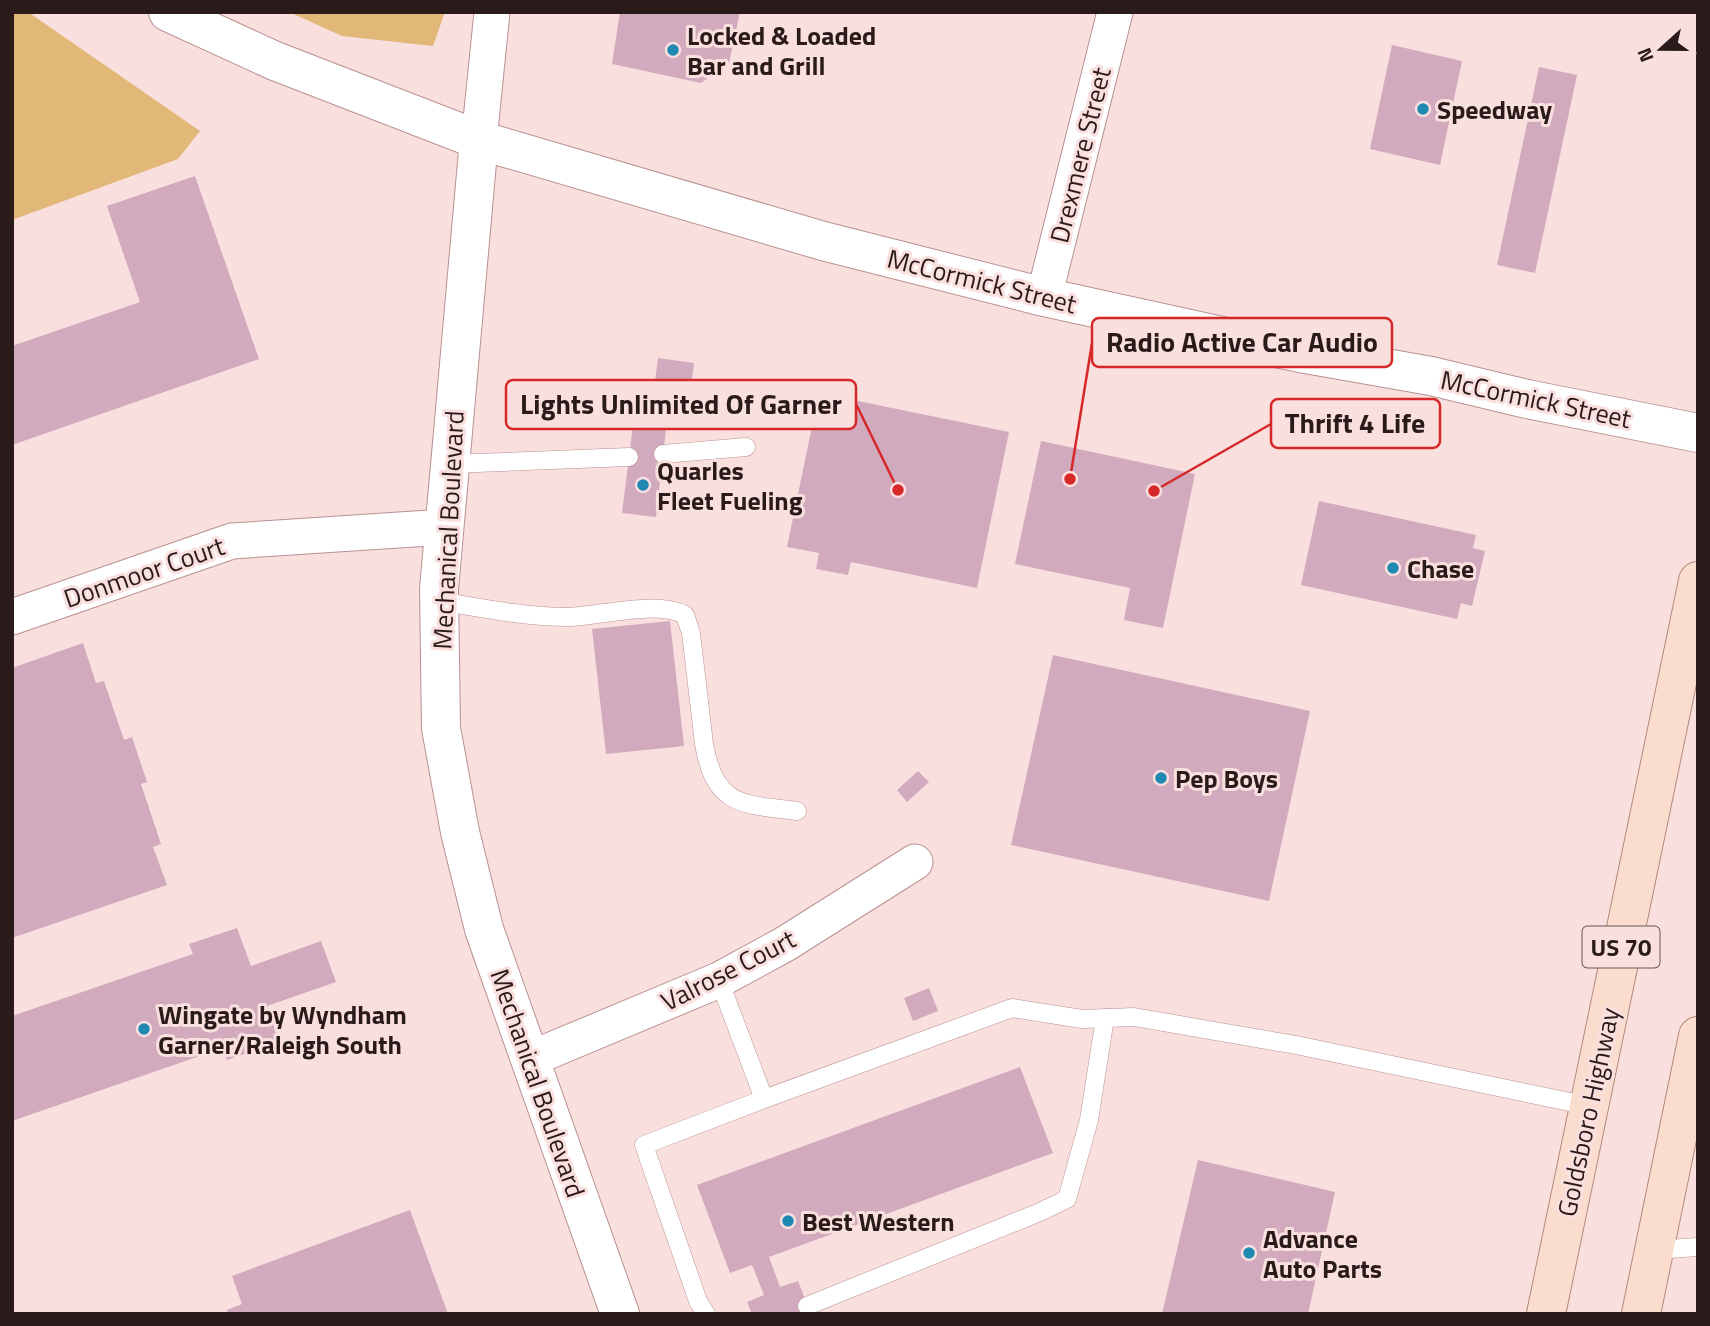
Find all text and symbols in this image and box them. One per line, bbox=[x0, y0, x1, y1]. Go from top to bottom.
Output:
north arrow bbox=[1626, 14, 1696, 84]
place label: Locked & Loaded Bar and Grill bbox=[687, 16, 876, 85]
marker: Locked & Loaded Bar and Grill bbox=[665, 42, 681, 58]
text: N bbox=[1629, 44, 1661, 67]
street label: Drexmere Street bbox=[1039, 63, 1121, 247]
place label: Speedway bbox=[1437, 90, 1552, 129]
marker: Speedway bbox=[1415, 101, 1431, 117]
street label: McCormick Street bbox=[883, 239, 1081, 323]
callout: Radio Active Car Audio bbox=[1092, 318, 1392, 367]
text: Radio Active Car Audio bbox=[1106, 320, 1378, 363]
street label: McCormick Street bbox=[1437, 360, 1635, 438]
callout: Lights Unlimited Of Garner bbox=[506, 380, 856, 429]
text: Lights Unlimited Of Garner bbox=[520, 382, 842, 425]
callout: Thrift 4 Life bbox=[1271, 399, 1440, 448]
text: Thrift 4 Life bbox=[1285, 401, 1425, 444]
street label: Mechanical Boulevard bbox=[422, 410, 474, 650]
place label: Quarles Fleet Fueling bbox=[657, 451, 803, 520]
marker: Quarles Fleet Fueling bbox=[635, 477, 651, 493]
street label: Donmoor Court bbox=[58, 526, 230, 618]
place label: Chase bbox=[1407, 549, 1474, 588]
marker: Chase bbox=[1385, 560, 1401, 576]
place label: Pep Boys bbox=[1175, 759, 1278, 798]
marker: Pep Boys bbox=[1153, 770, 1169, 786]
street label: Valrose Court bbox=[654, 919, 802, 1021]
road number: US 70 bbox=[1582, 926, 1660, 967]
street label: Mechanical Boulevard bbox=[481, 964, 595, 1202]
place label: Wingate by Wyndham Garner/Raleigh South bbox=[158, 995, 407, 1064]
street label: Goldsboro Highway bbox=[1547, 1004, 1629, 1220]
marker: Wingate by Wyndham Garner/Raleigh South bbox=[136, 1021, 152, 1037]
place label: Best Western bbox=[802, 1202, 955, 1241]
marker: Best Western bbox=[780, 1213, 796, 1229]
place label: Advance Auto Parts bbox=[1263, 1219, 1382, 1288]
marker: Advance Auto Parts bbox=[1241, 1245, 1257, 1261]

